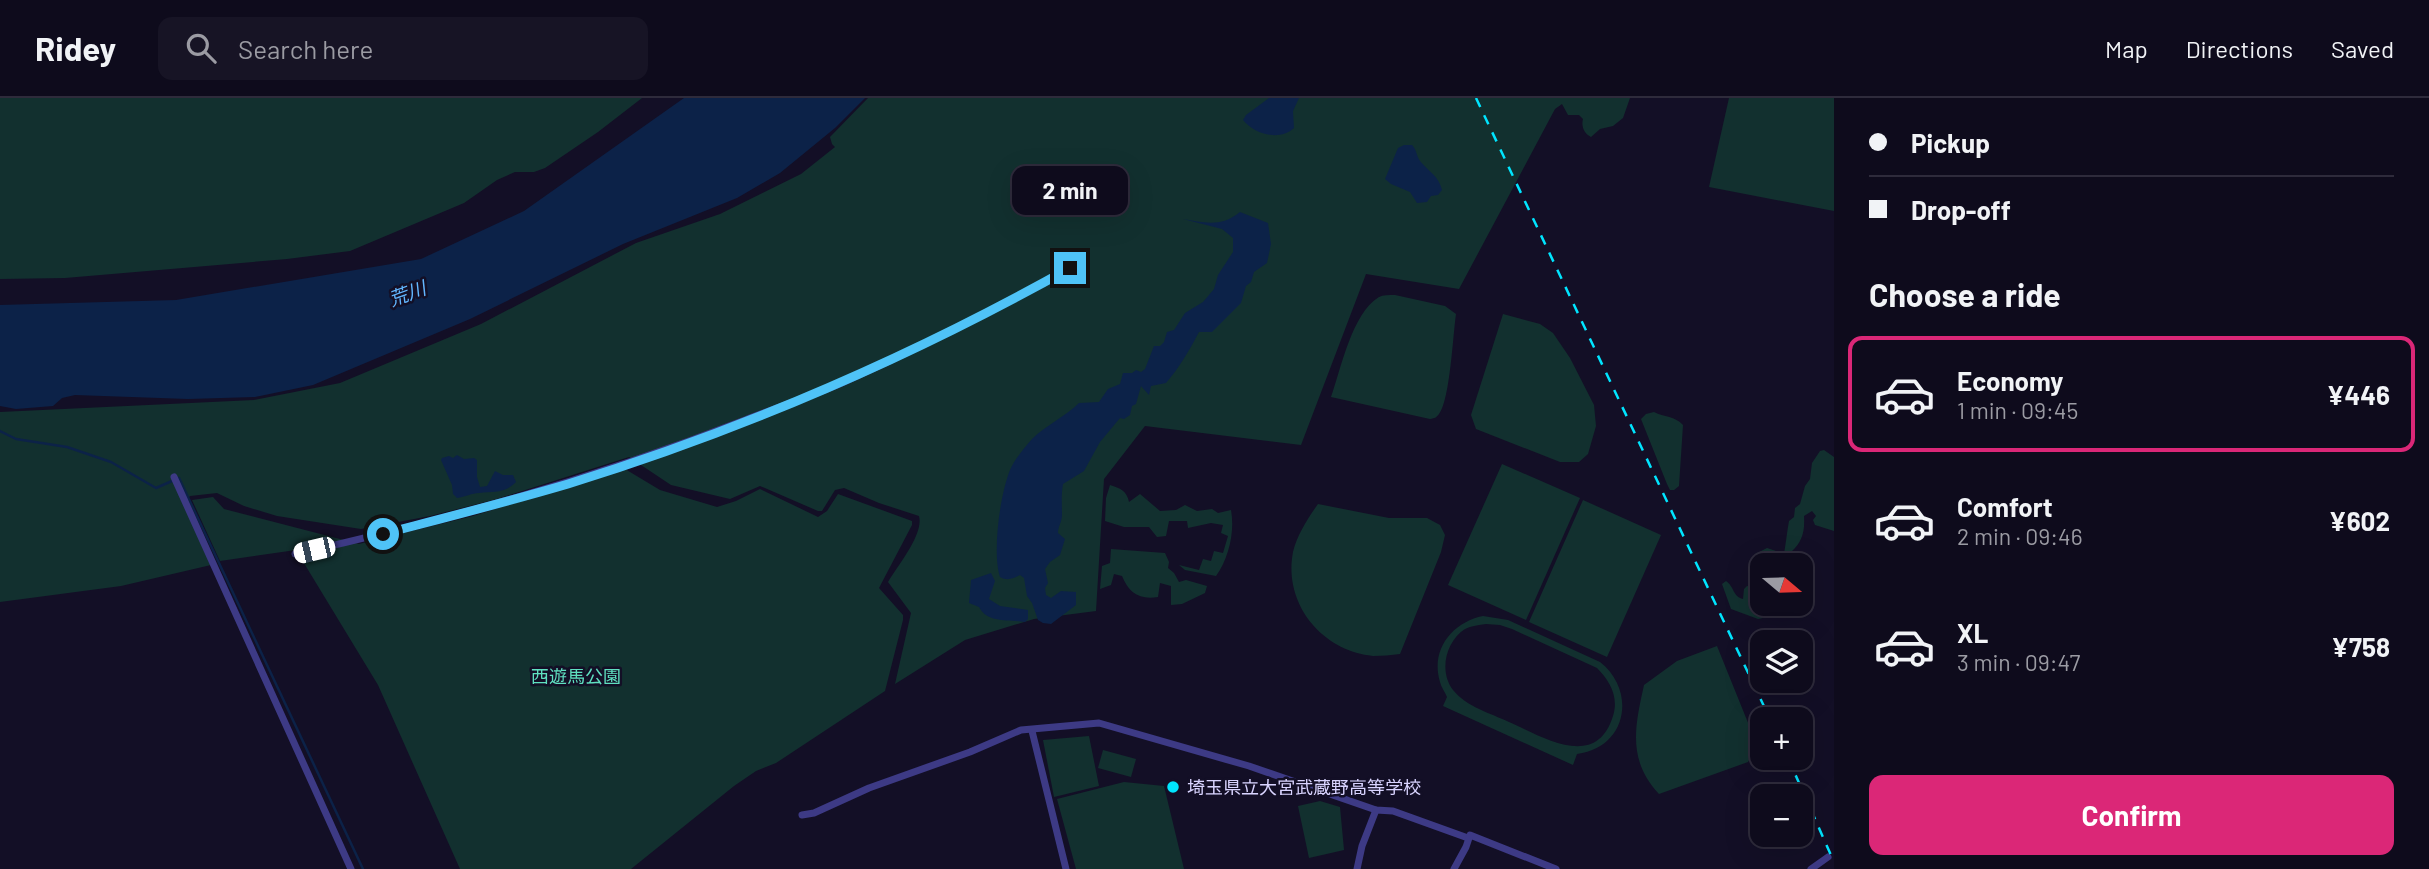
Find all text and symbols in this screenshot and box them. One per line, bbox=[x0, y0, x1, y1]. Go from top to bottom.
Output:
search box bbox=[158, 17, 648, 80]
text: Ridey bbox=[35, 28, 116, 68]
icon: search bbox=[182, 29, 220, 67]
text: Search here bbox=[238, 33, 373, 64]
text: Map bbox=[2105, 34, 2148, 63]
text: Directions bbox=[2186, 34, 2293, 63]
text: Saved bbox=[2331, 34, 2394, 63]
text: Pickup bbox=[1911, 127, 1990, 158]
callout: 2 min bbox=[1012, 166, 1128, 216]
text: 2 min bbox=[1042, 176, 1098, 204]
text: Drop-off bbox=[1911, 194, 2011, 225]
route end bbox=[1054, 252, 1086, 284]
water label: 荒川 bbox=[385, 275, 431, 310]
text: Choose a ride bbox=[1869, 275, 2061, 313]
icon: car bbox=[1873, 363, 1936, 426]
text: Economy bbox=[1957, 365, 2063, 396]
text: ¥446 bbox=[2327, 379, 2390, 410]
text: 1 min · 09:45 bbox=[1957, 396, 2078, 424]
icon: car bbox=[1873, 489, 1936, 552]
text: Comfort bbox=[1957, 491, 2053, 522]
text: ¥602 bbox=[2329, 505, 2390, 536]
route start bbox=[367, 518, 399, 550]
text: 2 min · 09:46 bbox=[1957, 522, 2083, 550]
car bbox=[292, 535, 337, 565]
north arrow bbox=[1750, 553, 1813, 616]
map controls bbox=[1750, 553, 1813, 847]
icon: car bbox=[1873, 615, 1936, 678]
text: XL bbox=[1957, 617, 1988, 648]
button: layers bbox=[1750, 630, 1813, 693]
text: ¥758 bbox=[2331, 631, 2390, 662]
text: 3 min · 09:47 bbox=[1957, 648, 2080, 676]
park label: 西遊馬公園 bbox=[531, 665, 621, 687]
button: + bbox=[1750, 707, 1813, 770]
button: Confirm bbox=[1869, 775, 2394, 855]
place label: 埼玉県立大宮武蔵野高等学校 bbox=[1187, 776, 1421, 798]
marker: 埼玉県立大宮武蔵野高等学校 bbox=[1165, 779, 1181, 795]
button: − bbox=[1750, 784, 1813, 847]

